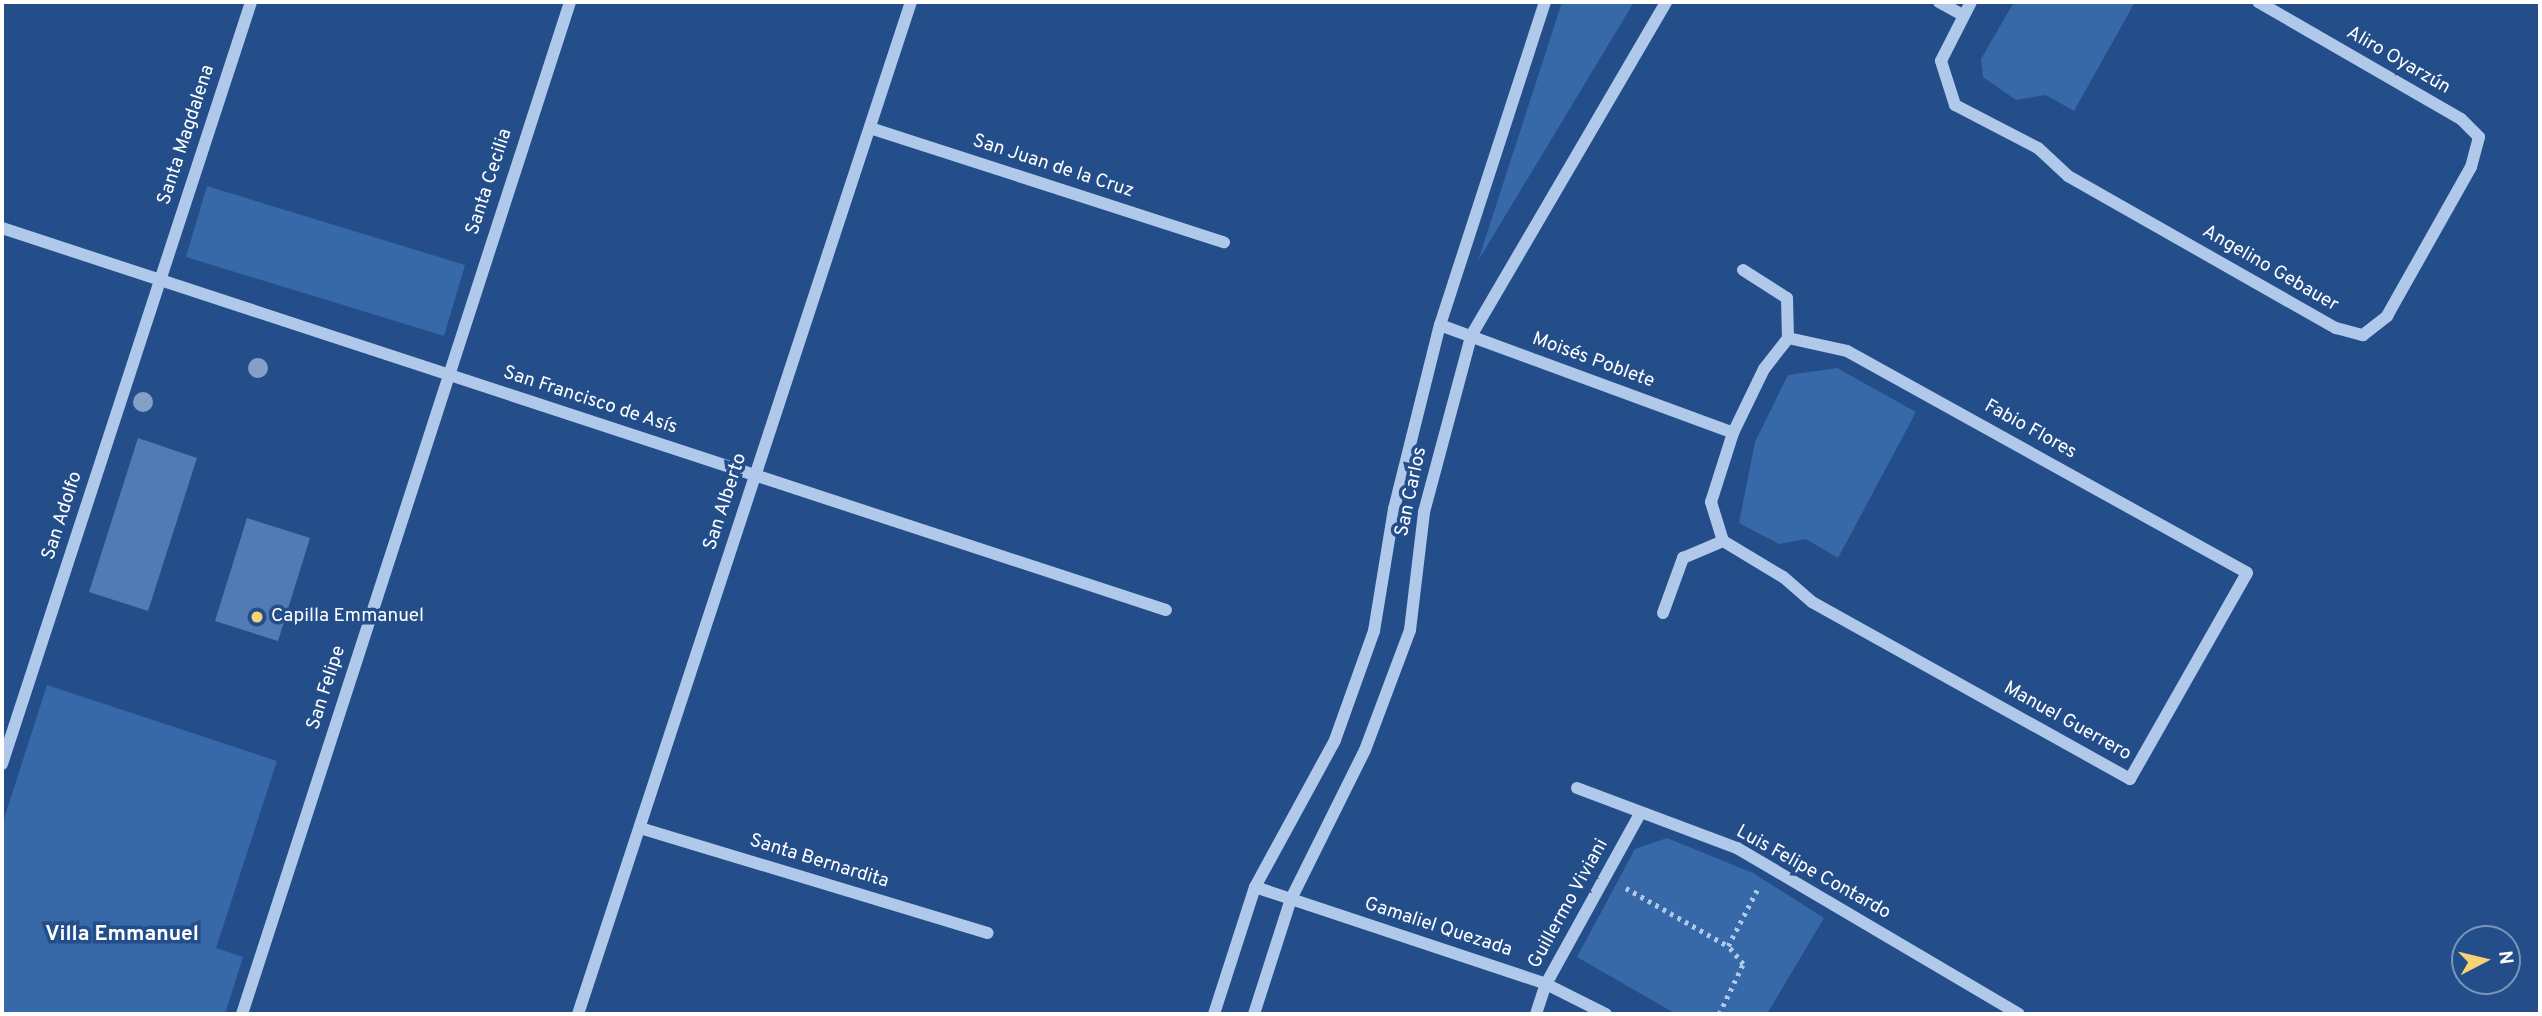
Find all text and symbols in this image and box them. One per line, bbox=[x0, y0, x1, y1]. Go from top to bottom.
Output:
street label: Aliro Oyarzún bbox=[2342, 22, 2454, 100]
street label: Santa Magdalena bbox=[154, 62, 220, 208]
street label: Santa Cecilia bbox=[462, 126, 518, 238]
street label: San Juan de la Cruz bbox=[970, 130, 1136, 204]
street label: Angelino Gebauer bbox=[2198, 221, 2342, 317]
street label: Moisés Poblete bbox=[1529, 328, 1657, 394]
street label: San Francisco de Asís bbox=[500, 362, 680, 440]
street label: Fabio Flores bbox=[1980, 395, 2080, 465]
street label: San Carlos bbox=[1391, 445, 1433, 539]
street label: San Alberto bbox=[700, 450, 752, 554]
street label: San Adolfo bbox=[38, 469, 88, 563]
place label: Capilla Emmanuel bbox=[271, 606, 424, 628]
marker: Capilla Emmanuel bbox=[249, 609, 265, 625]
street label: San Felipe bbox=[303, 643, 351, 733]
street label: Manuel Guerrero bbox=[1999, 678, 2135, 766]
street label: Luis Felipe Contardo bbox=[1732, 821, 1894, 925]
street label: Santa Bernardita bbox=[747, 830, 891, 894]
street label: Guillermo Viviani bbox=[1524, 835, 1614, 973]
street label: Gamaliel Quezada bbox=[1361, 893, 1515, 963]
district label: Villa Emmanuel bbox=[45, 922, 199, 948]
north arrow bbox=[2451, 925, 2521, 995]
text: N bbox=[2492, 949, 2518, 966]

